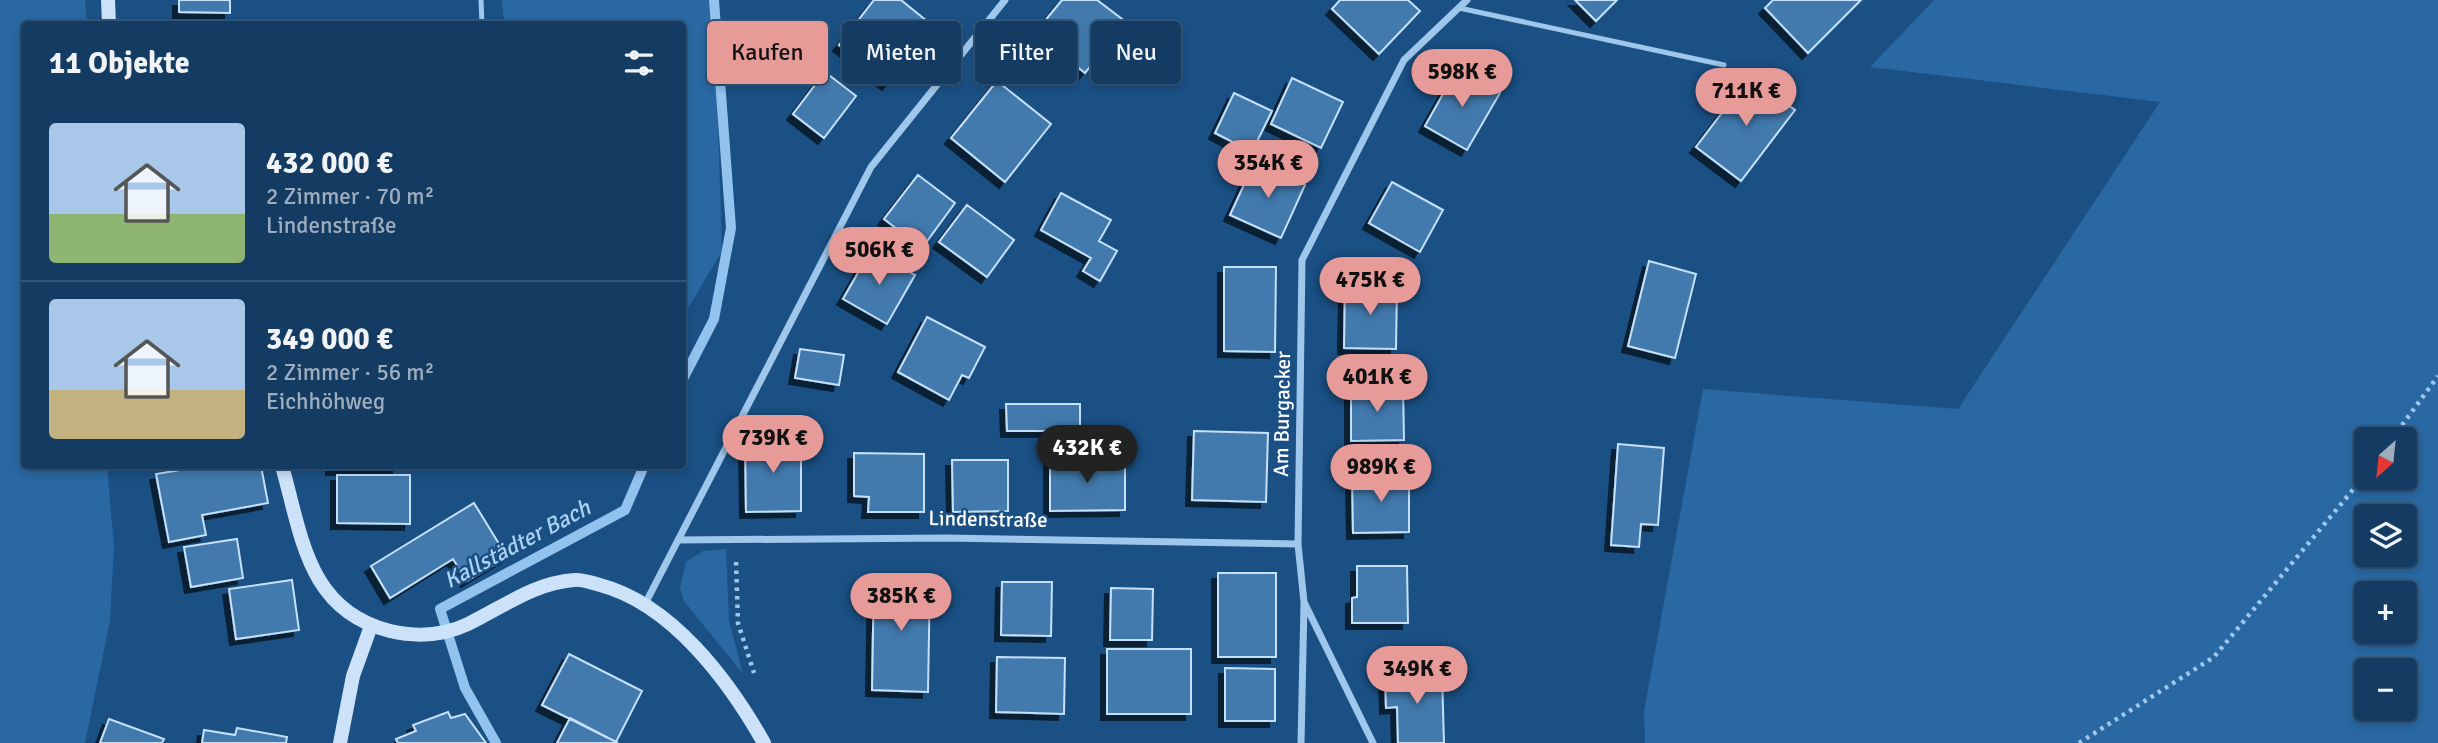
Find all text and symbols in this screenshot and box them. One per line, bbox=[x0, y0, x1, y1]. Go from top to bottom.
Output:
chip: Kaufen bbox=[707, 21, 828, 84]
chip: Mieten bbox=[842, 21, 961, 84]
chip: Filter bbox=[975, 21, 1077, 84]
chip: Neu bbox=[1091, 21, 1181, 84]
icon: filters bbox=[620, 44, 658, 82]
text: 11 Objekte bbox=[49, 45, 190, 82]
pin: 598K € bbox=[1405, 50, 1519, 109]
text: 598K € bbox=[1427, 57, 1497, 86]
pin: 711K € bbox=[1689, 68, 1803, 128]
text: 711K € bbox=[1711, 76, 1781, 105]
pin: 354K € bbox=[1211, 140, 1325, 200]
text: 432 000 € bbox=[266, 145, 393, 182]
text: 354K € bbox=[1233, 148, 1303, 177]
icon: home bbox=[105, 151, 189, 235]
text: 2 Zimmer · 70 m² bbox=[266, 182, 434, 211]
text: Lindenstraße bbox=[266, 211, 397, 240]
pin: 506K € bbox=[822, 228, 936, 287]
text: 506K € bbox=[844, 235, 914, 264]
pin: 475K € bbox=[1313, 258, 1427, 317]
text: 475K € bbox=[1335, 265, 1405, 294]
text: 349 000 € bbox=[266, 321, 393, 358]
icon: home bbox=[105, 327, 189, 411]
street label: Am Burgacker bbox=[1268, 351, 1296, 477]
pin: 401K € bbox=[1320, 354, 1434, 414]
text: 2 Zimmer · 56 m² bbox=[266, 358, 434, 387]
text: 401K € bbox=[1342, 362, 1412, 391]
text: Eichhöhweg bbox=[266, 387, 385, 416]
pin: 739K € bbox=[716, 416, 830, 475]
text: 739K € bbox=[738, 423, 808, 452]
pin: 432K € bbox=[1030, 426, 1144, 485]
north arrow bbox=[2354, 427, 2417, 490]
map controls bbox=[2354, 427, 2417, 721]
text: 432K € bbox=[1052, 433, 1122, 462]
pin: 989K € bbox=[1324, 444, 1438, 504]
text: 989K € bbox=[1346, 452, 1416, 481]
water label: Kallstädter Bach bbox=[439, 492, 597, 595]
button: layers bbox=[2354, 504, 2417, 567]
street label: Lindenstraße bbox=[928, 505, 1048, 533]
pin: 385K € bbox=[844, 574, 958, 633]
text: 385K € bbox=[866, 581, 936, 610]
button: + bbox=[2354, 581, 2417, 644]
pin: 349K € bbox=[1360, 646, 1474, 706]
text: 349K € bbox=[1382, 654, 1452, 683]
button: − bbox=[2354, 658, 2417, 721]

